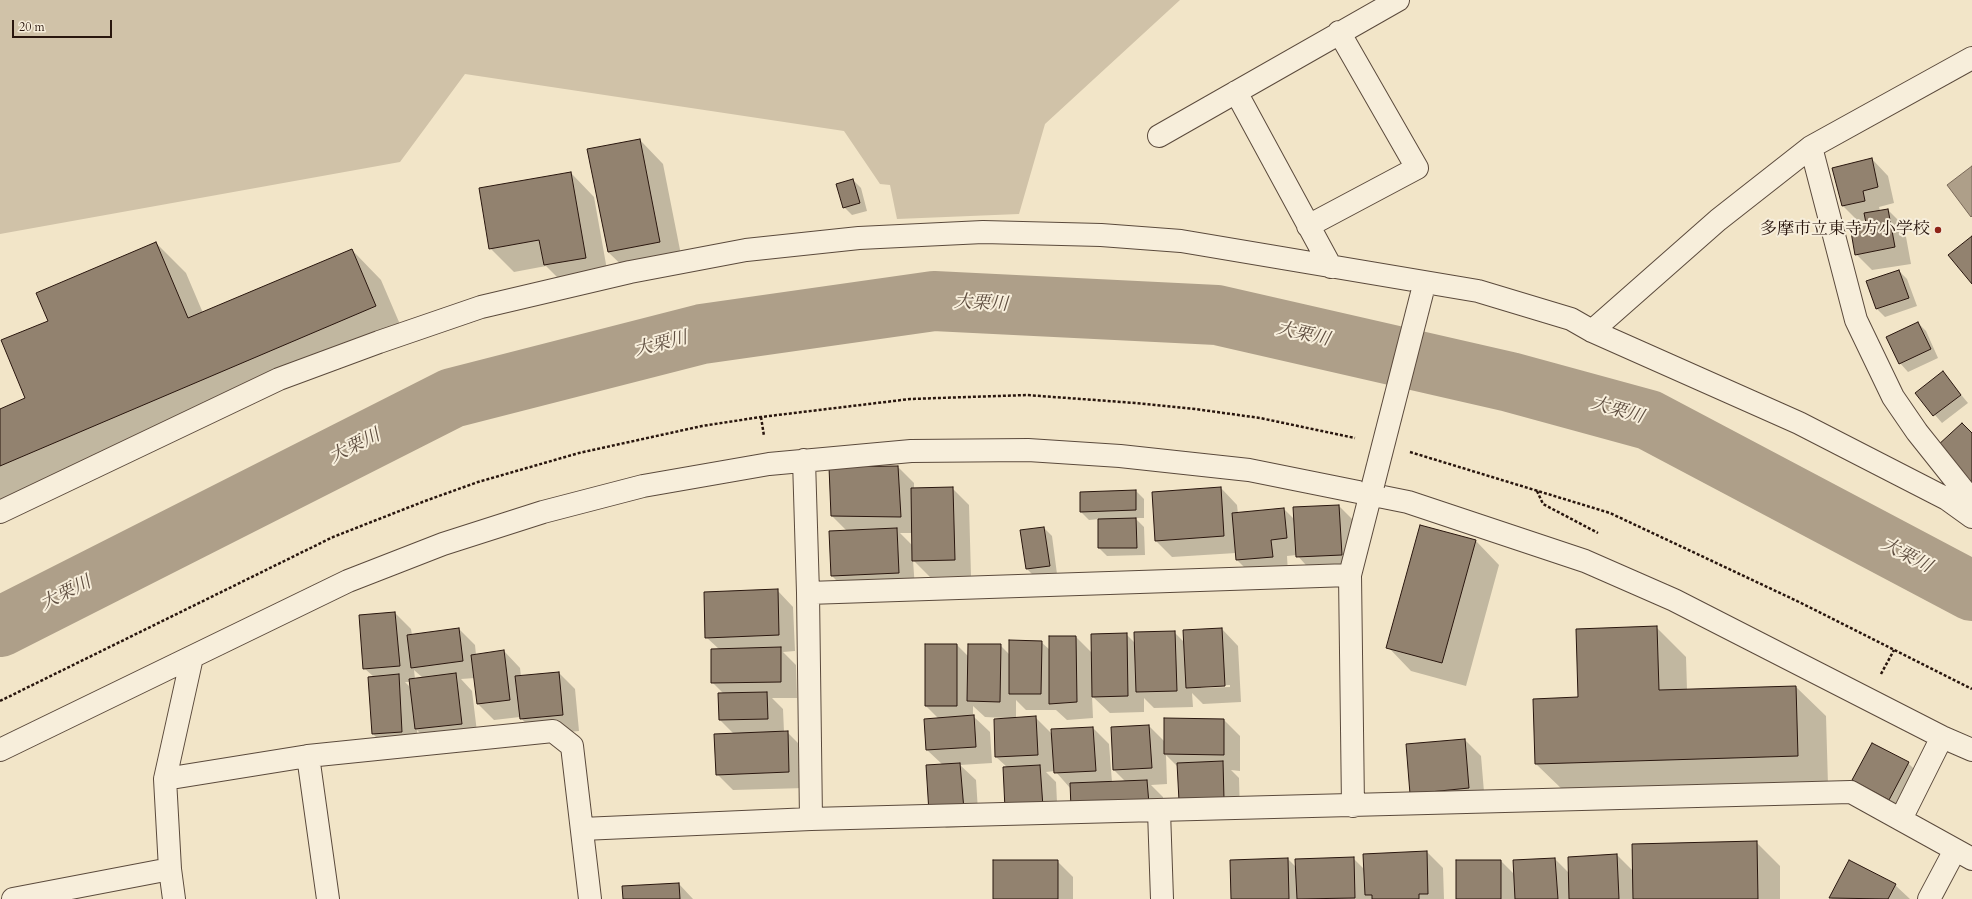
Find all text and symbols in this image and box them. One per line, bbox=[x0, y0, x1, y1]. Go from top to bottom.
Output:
scale bar bbox=[14, 12, 114, 38]
text: 20 m bbox=[19, 19, 45, 35]
place label: 多摩市立東寺方小学校 bbox=[1760, 220, 1930, 240]
marker: 多摩市立東寺方小学校 bbox=[1933, 225, 1943, 235]
water label: 大栗川 bbox=[953, 292, 1009, 316]
water label: 大栗川 bbox=[1274, 318, 1332, 352]
water label: 大栗川 bbox=[632, 328, 690, 362]
water label: 大栗川 bbox=[1588, 393, 1646, 429]
water label: 大栗川 bbox=[326, 425, 384, 469]
water label: 大栗川 bbox=[1877, 534, 1935, 578]
water label: 大栗川 bbox=[37, 572, 95, 616]

